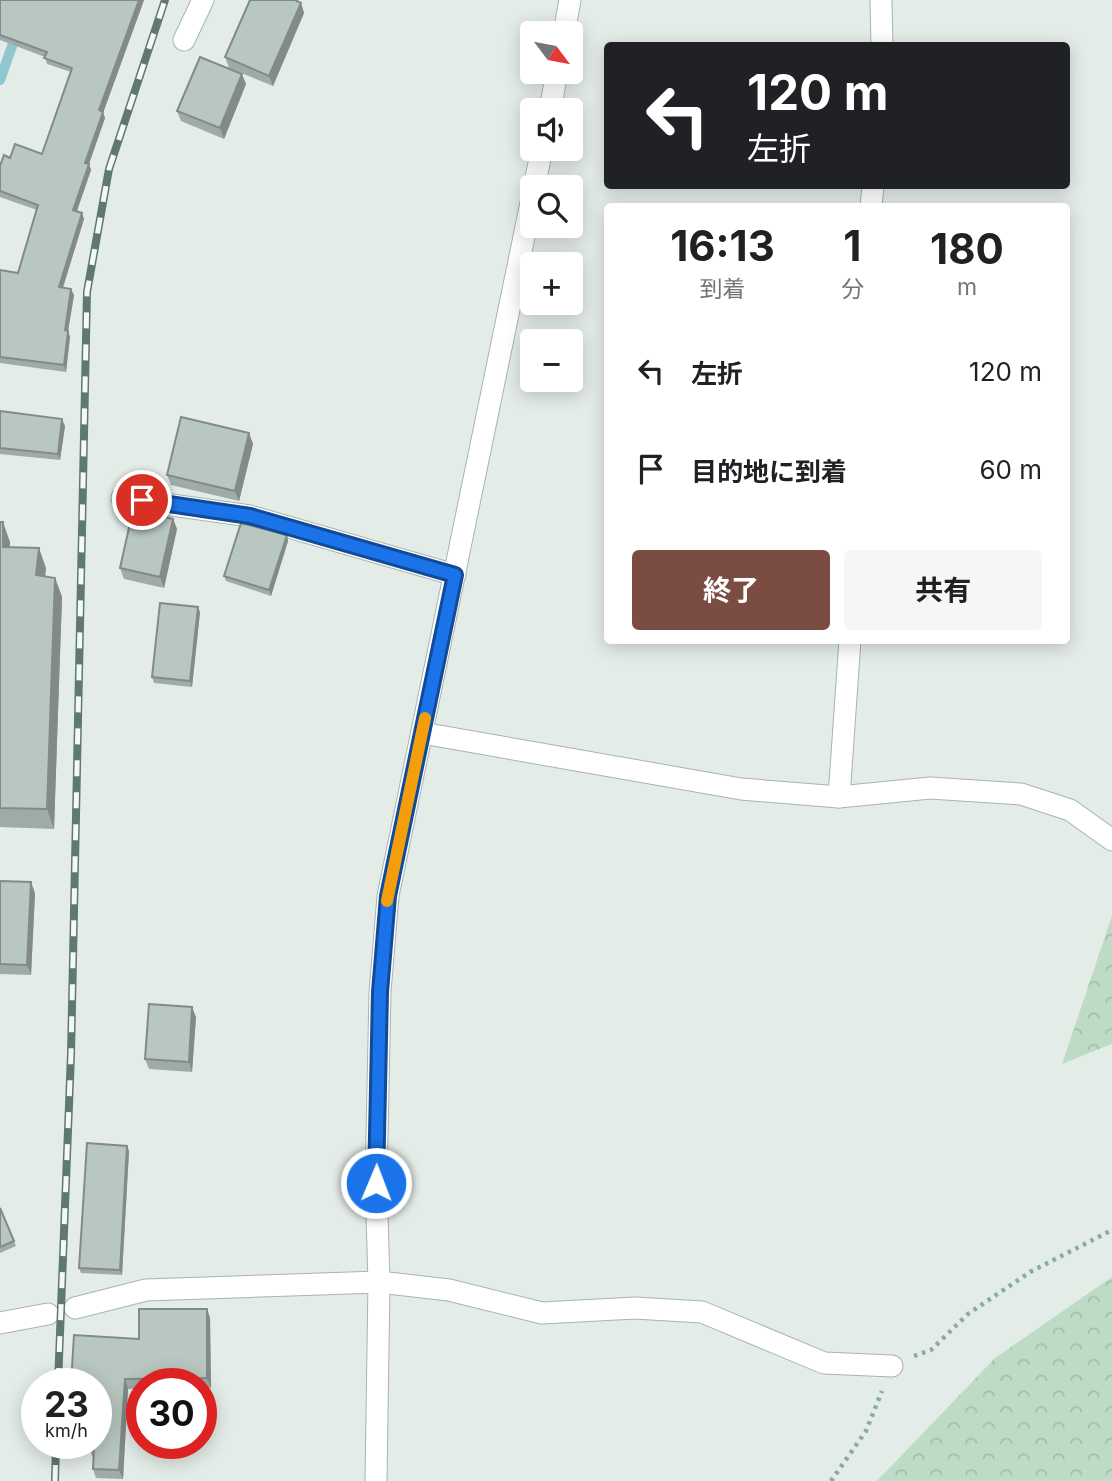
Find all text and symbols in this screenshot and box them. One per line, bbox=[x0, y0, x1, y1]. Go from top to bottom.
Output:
north arrow bbox=[520, 21, 583, 84]
map controls bbox=[520, 21, 583, 392]
text: 120 m bbox=[747, 63, 888, 122]
icon: left bbox=[632, 70, 723, 161]
button: sound bbox=[520, 98, 583, 161]
text: 左折 bbox=[747, 129, 811, 168]
button: search bbox=[520, 175, 583, 238]
text: 16:13 bbox=[670, 220, 775, 271]
text: 1 bbox=[843, 220, 861, 271]
text: 180 bbox=[930, 223, 1004, 274]
button: + bbox=[520, 252, 583, 315]
text: m bbox=[957, 273, 977, 301]
text: 到着 bbox=[699, 275, 745, 303]
text: 分 bbox=[841, 275, 864, 303]
button: − bbox=[520, 329, 583, 392]
icon: left bbox=[632, 352, 670, 390]
text: 120 m bbox=[969, 356, 1042, 387]
text: 左折 bbox=[691, 358, 743, 389]
icon: arrive bbox=[632, 450, 670, 488]
text: 60 m bbox=[979, 454, 1042, 485]
text: 目的地に到着 bbox=[691, 456, 847, 487]
pin bbox=[112, 470, 172, 530]
icon: arrive bbox=[123, 481, 161, 519]
button: 終了 bbox=[632, 550, 830, 630]
button: 共有 bbox=[844, 550, 1042, 630]
position arrow bbox=[339, 1146, 413, 1220]
speed limit sign: 30 bbox=[126, 1368, 217, 1459]
text: 23 bbox=[44, 1383, 89, 1425]
text: km/h bbox=[45, 1420, 88, 1441]

